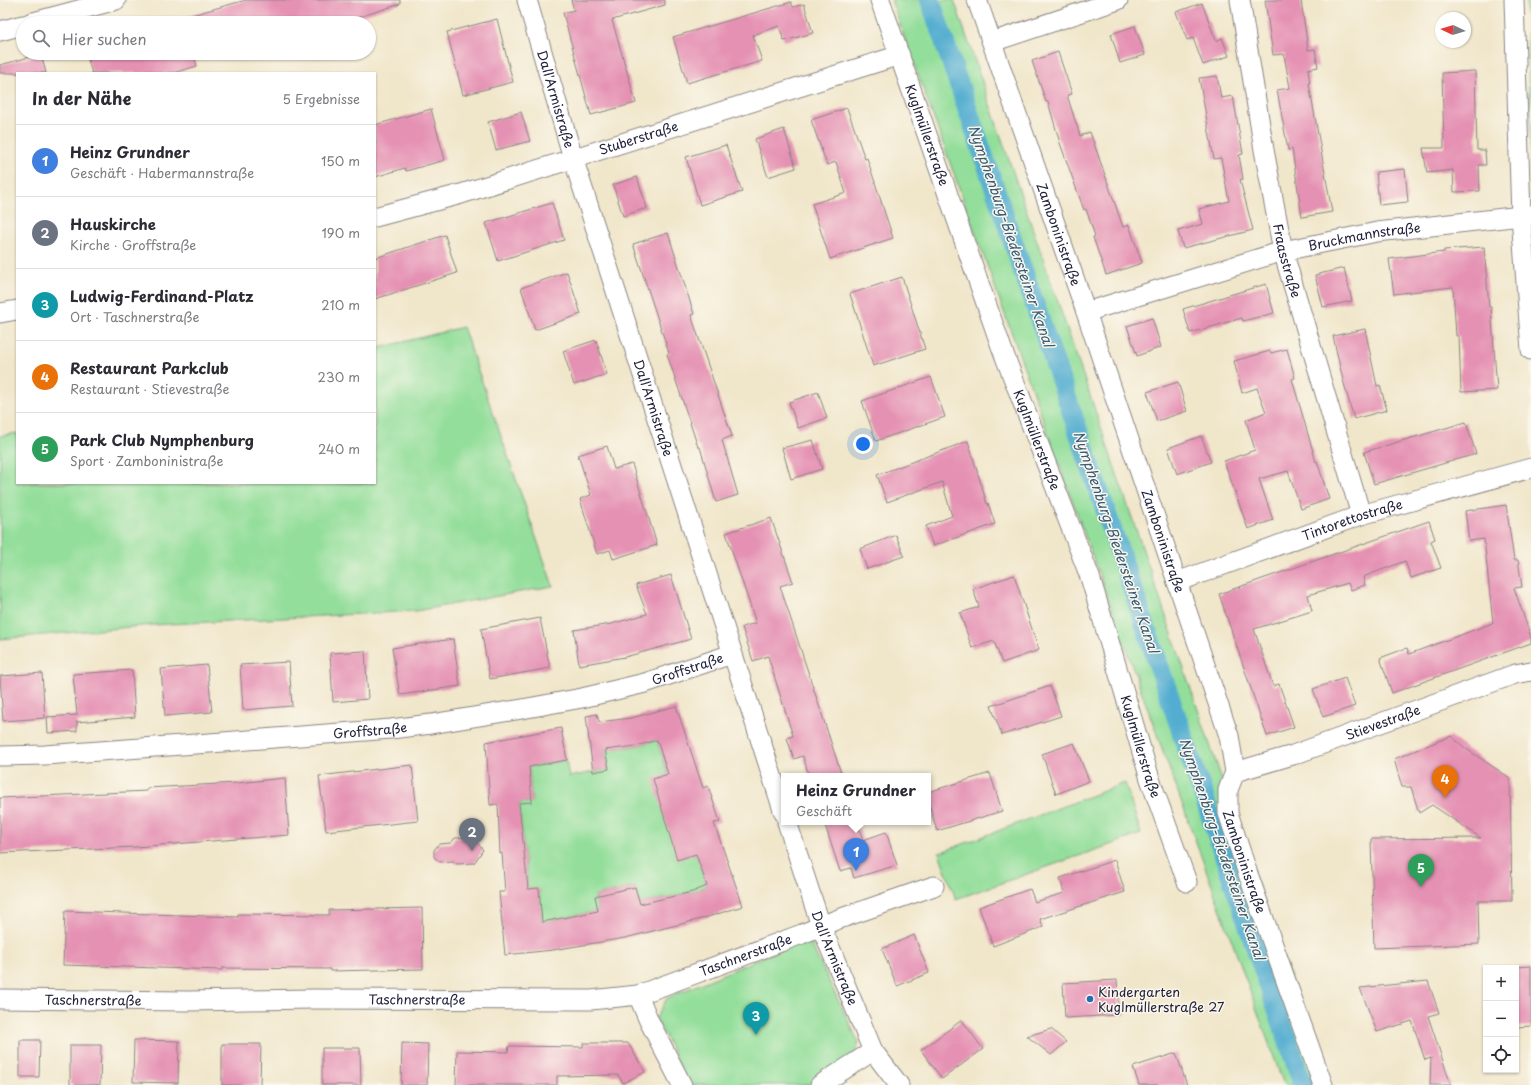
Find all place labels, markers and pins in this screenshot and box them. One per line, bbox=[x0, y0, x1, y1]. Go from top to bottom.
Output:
pin: 4 bbox=[1432, 765, 1458, 798]
pin: 2 bbox=[459, 818, 485, 851]
pin: 1 bbox=[843, 838, 869, 871]
pin: 5 bbox=[1408, 854, 1434, 887]
place label: Kindergarten Kuglmüllerstraße 27 bbox=[1098, 982, 1225, 1016]
marker: Kindergarten Kuglmüllerstraße 27 bbox=[1085, 994, 1095, 1004]
pin: 3 bbox=[743, 1002, 769, 1035]

